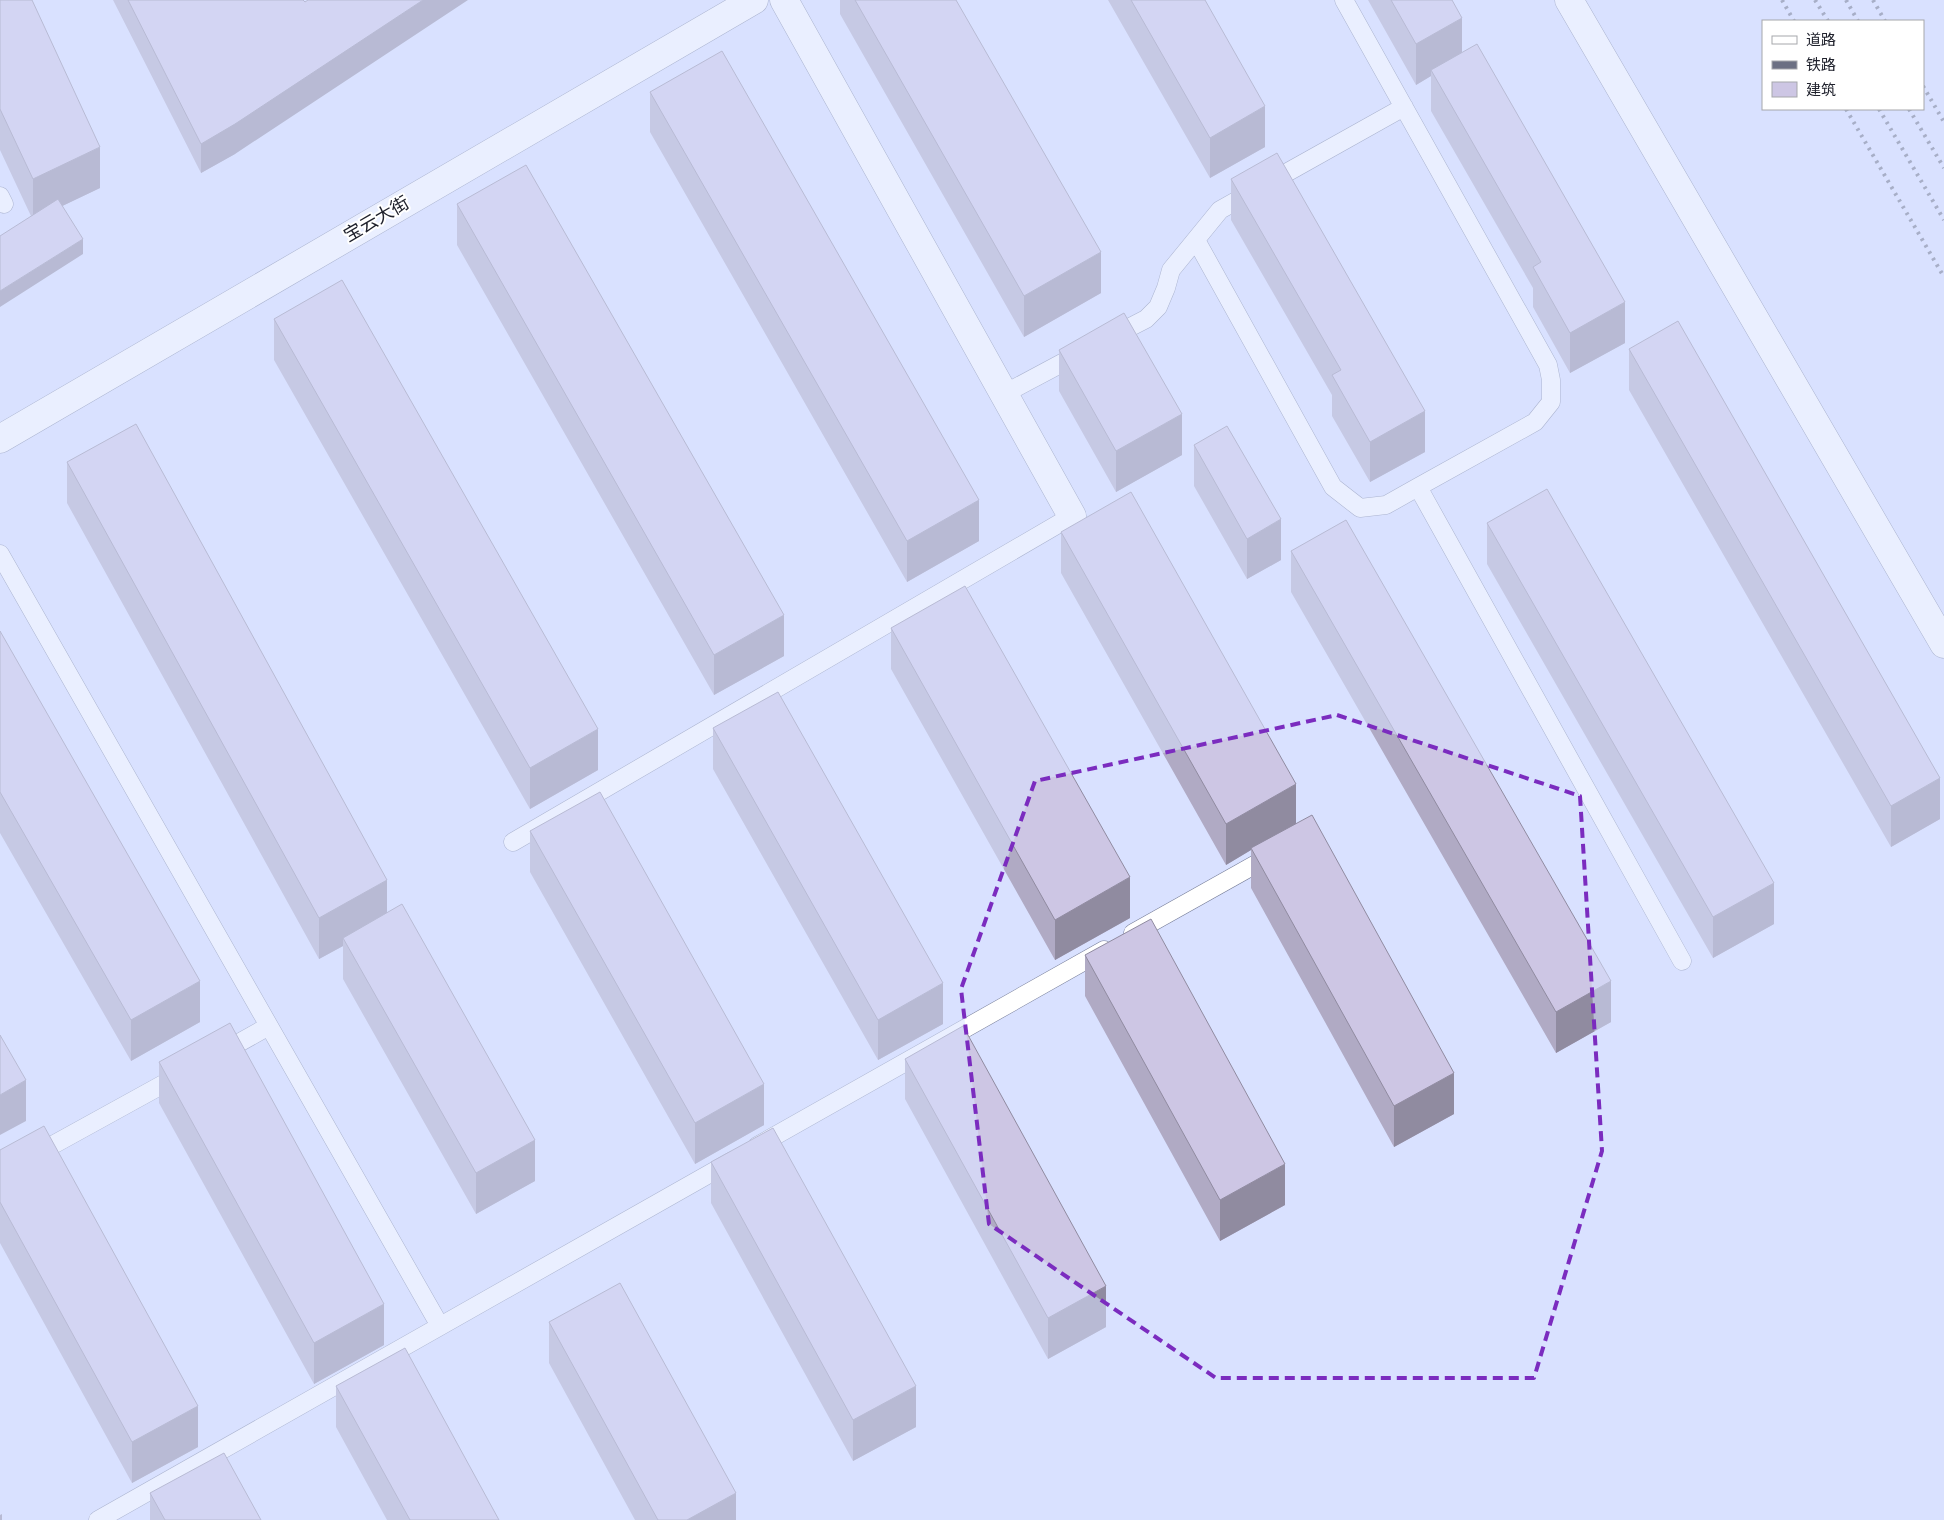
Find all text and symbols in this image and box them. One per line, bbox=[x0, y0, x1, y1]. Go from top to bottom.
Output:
legend bbox=[1762, 20, 1924, 110]
text: 道路 bbox=[1806, 32, 1836, 48]
text: 铁路 bbox=[1806, 57, 1836, 73]
text: 建筑 bbox=[1806, 82, 1836, 98]
street label: 宝云大街 bbox=[340, 192, 413, 246]

